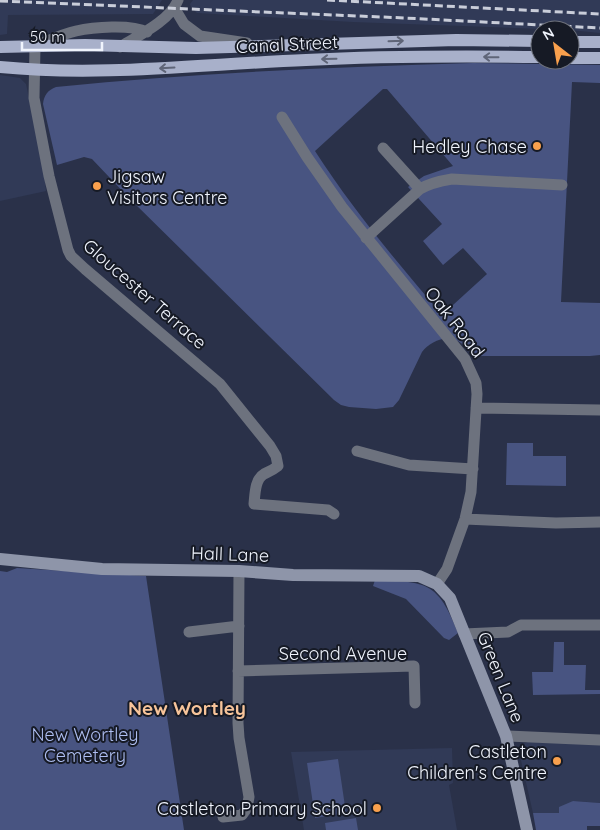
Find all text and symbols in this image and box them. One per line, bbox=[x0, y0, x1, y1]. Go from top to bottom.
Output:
scale bar bbox=[22, 20, 102, 52]
north arrow bbox=[530, 20, 580, 70]
text: N bbox=[539, 23, 557, 44]
text: 50 m bbox=[30, 27, 65, 46]
street label: Canal Street bbox=[235, 30, 339, 58]
one-way arrow bbox=[388, 37, 404, 46]
one-way arrow bbox=[484, 52, 500, 61]
one-way arrow bbox=[321, 54, 338, 64]
one-way arrow bbox=[159, 63, 175, 72]
place label: Hedley Chase bbox=[412, 135, 527, 158]
marker: Hedley Chase bbox=[531, 140, 543, 152]
place label: Jigsaw Visitors Centre bbox=[107, 165, 227, 209]
marker: Jigsaw Visitors Centre bbox=[91, 180, 103, 192]
street label: Gloucester Terrace bbox=[78, 234, 212, 354]
street label: Oak Road bbox=[420, 282, 490, 362]
street label: Hall Lane bbox=[191, 541, 269, 567]
street label: Green Lane bbox=[472, 628, 530, 726]
street label: Second Avenue bbox=[279, 642, 407, 665]
district label: New Wortley bbox=[128, 696, 246, 720]
park label: New Wortley Cemetery bbox=[31, 723, 139, 767]
place label: Castleton Children's Centre bbox=[407, 740, 547, 784]
marker: Castleton Children's Centre bbox=[551, 755, 563, 767]
place label: Castleton Primary School bbox=[157, 797, 367, 820]
marker: Castleton Primary School bbox=[371, 802, 383, 814]

